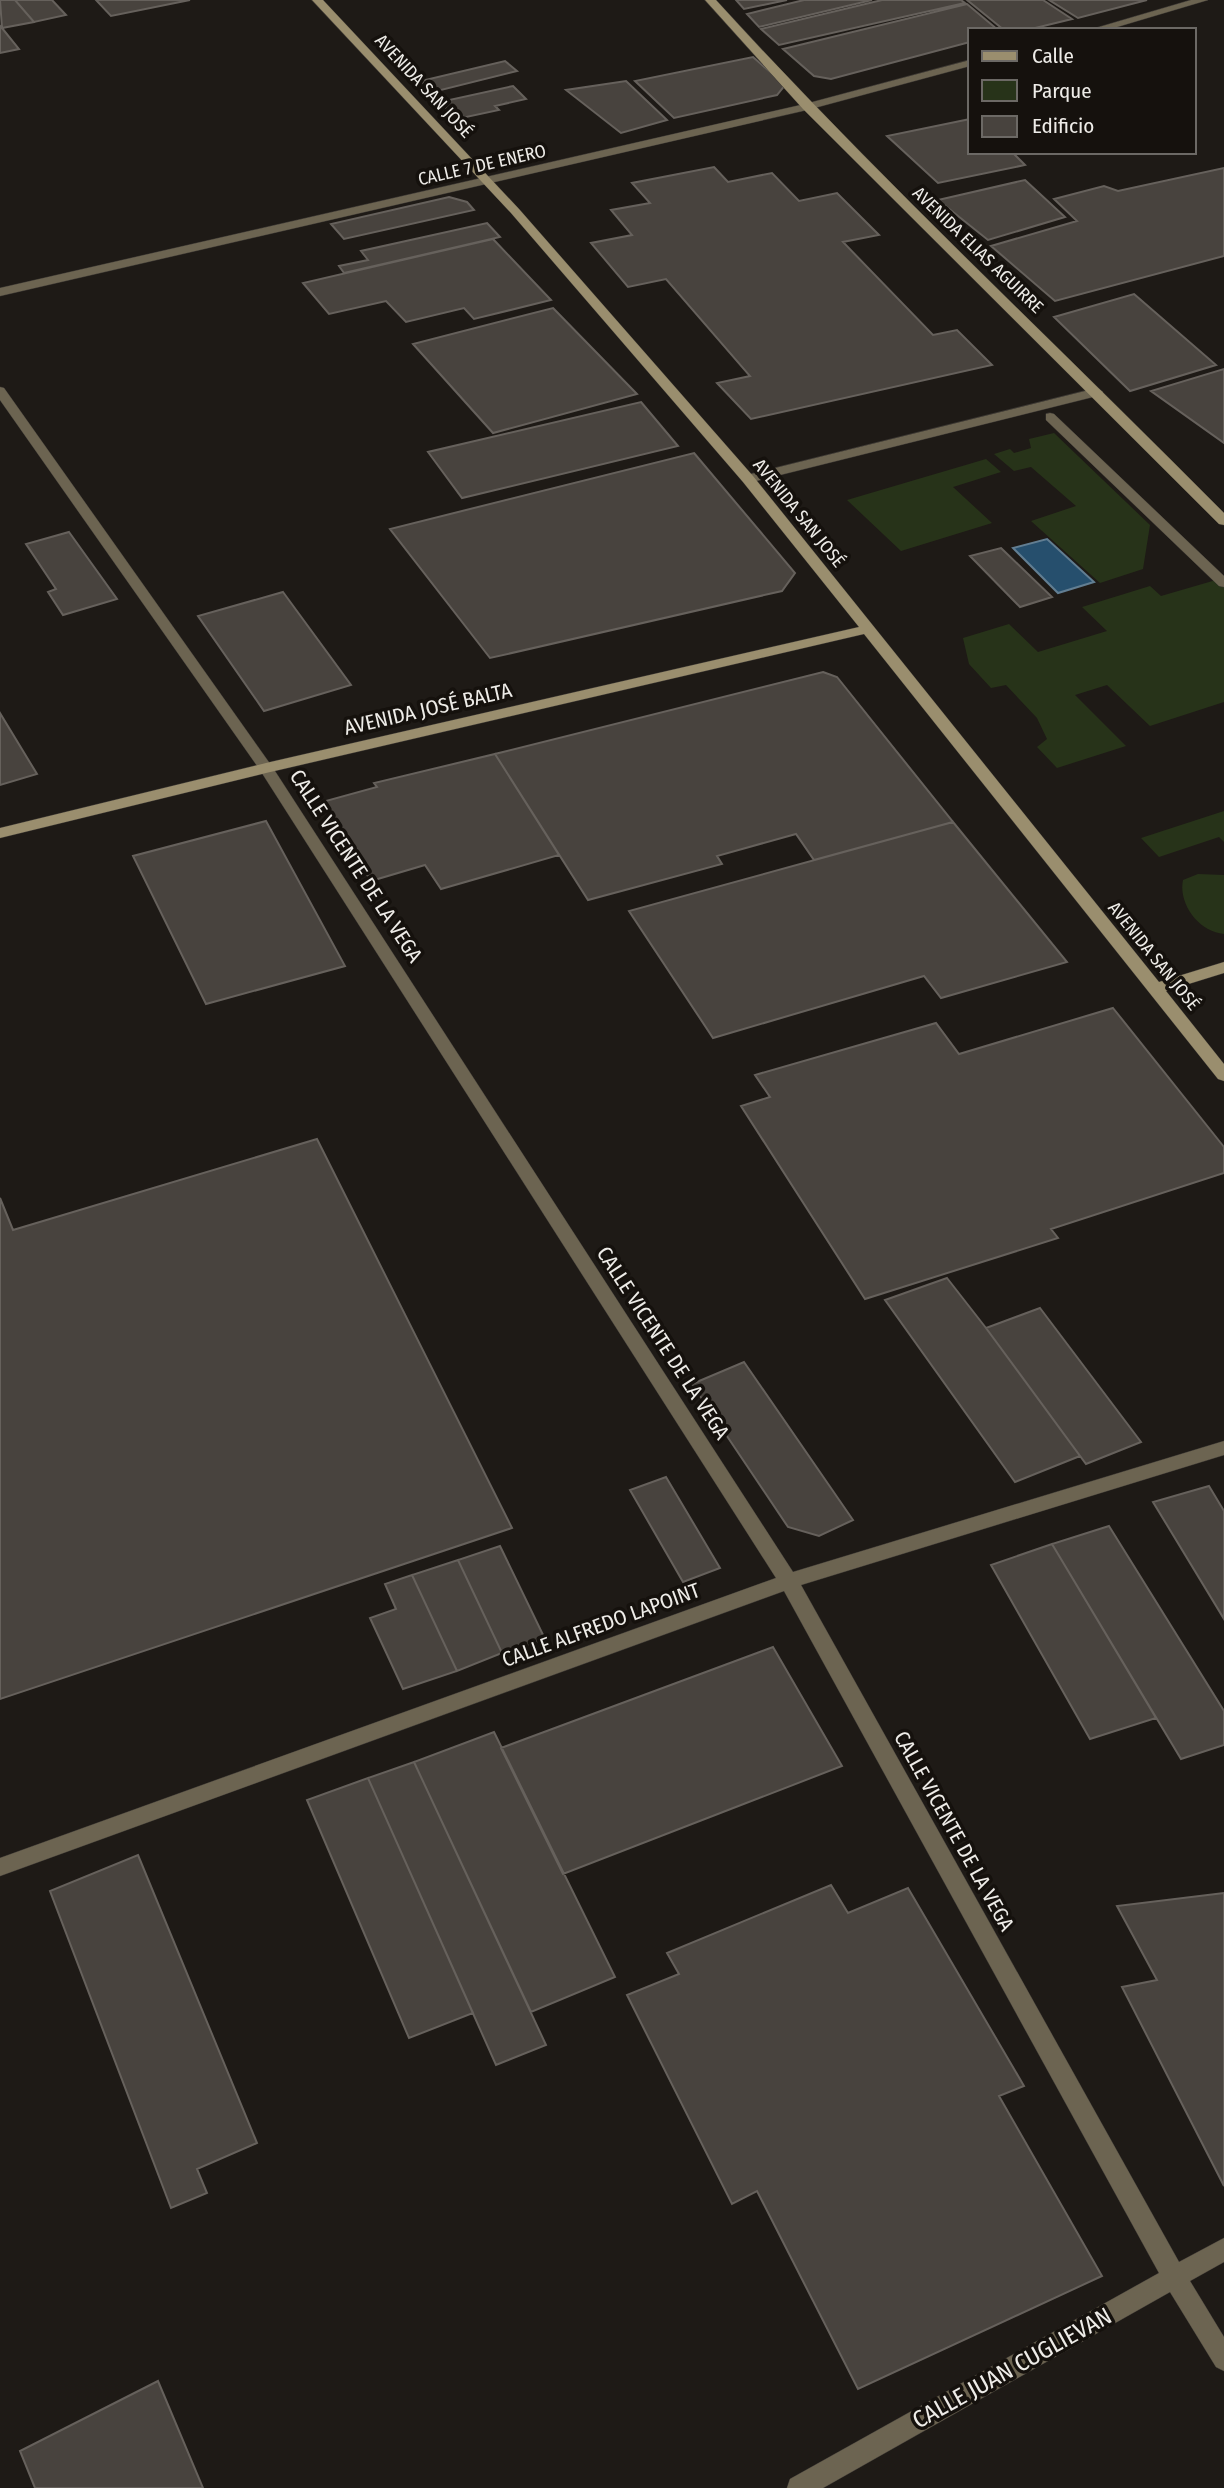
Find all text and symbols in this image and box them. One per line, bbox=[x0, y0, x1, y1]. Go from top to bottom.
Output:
legend bbox=[968, 28, 1196, 154]
street label: AVENIDA SAN JOSÉ bbox=[370, 29, 478, 142]
text: Calle bbox=[1032, 43, 1074, 69]
text: Parque bbox=[1032, 78, 1092, 104]
text: Edificio bbox=[1032, 113, 1094, 139]
street label: CALLE 7 DE ENERO bbox=[416, 140, 548, 190]
street label: AVENIDA ELIAS AGUIRRE bbox=[908, 182, 1048, 318]
street label: AVENIDA SAN JOSÉ bbox=[748, 454, 850, 572]
street label: AVENIDA JOSÉ BALTA bbox=[342, 677, 514, 741]
street label: CALLE VICENTE DE LA VEGA bbox=[284, 765, 428, 967]
street label: AVENIDA SAN JOSÉ bbox=[1103, 897, 1205, 1015]
street label: CALLE VICENTE DE LA VEGA bbox=[591, 1242, 735, 1444]
street label: CALLE ALFREDO LAPOINT bbox=[498, 1577, 704, 1673]
street label: CALLE VICENTE DE LA VEGA bbox=[888, 1726, 1020, 1936]
street label: CALLE JUAN CUGLIEVAN bbox=[908, 2302, 1116, 2434]

